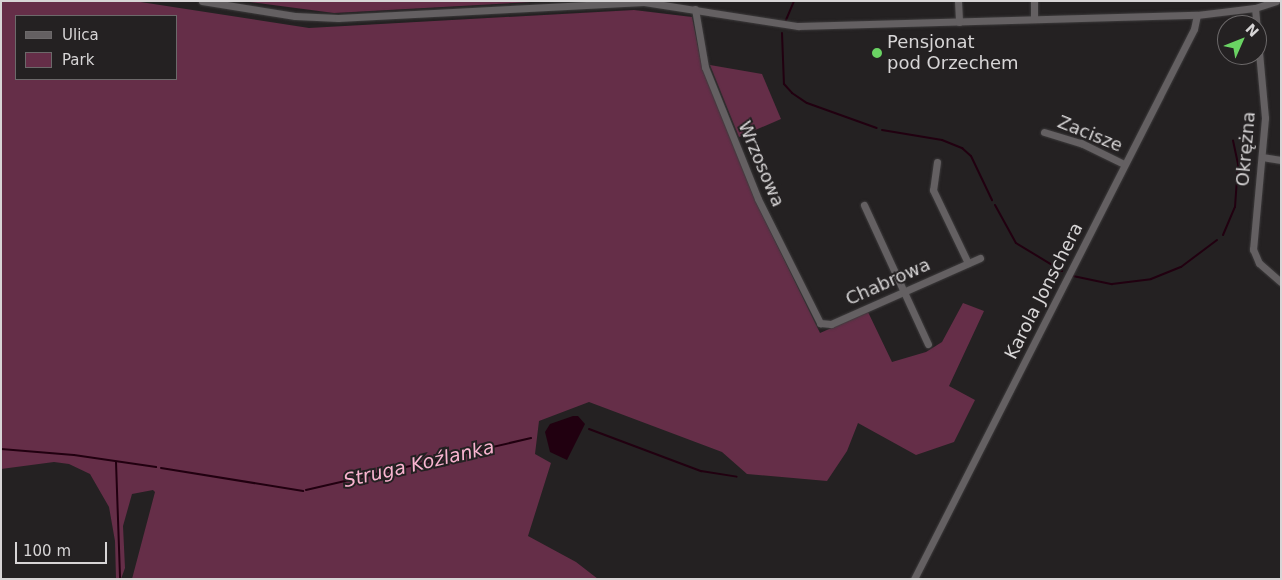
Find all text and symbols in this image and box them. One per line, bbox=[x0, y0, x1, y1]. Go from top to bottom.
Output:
legend bbox=[15, 15, 178, 80]
north arrow bbox=[1217, 15, 1267, 65]
text: N bbox=[1242, 21, 1262, 40]
text: Ulica bbox=[62, 26, 99, 44]
place label: Pensjonat pod Orzechem bbox=[887, 32, 1019, 74]
marker: Pensjonat pod Orzechem bbox=[871, 47, 883, 59]
text: Park bbox=[62, 51, 94, 69]
street label: Zacisze bbox=[1054, 111, 1126, 157]
street label: Okrężna bbox=[1232, 111, 1260, 187]
street label: Wrzosowa bbox=[733, 118, 789, 210]
street label: Karola Jonschera bbox=[1000, 219, 1088, 363]
street label: Chabrowa bbox=[842, 254, 934, 310]
water label: Struga Koźlanka bbox=[341, 436, 497, 492]
scale bar bbox=[18, 532, 110, 564]
text: 100 m bbox=[23, 542, 71, 560]

